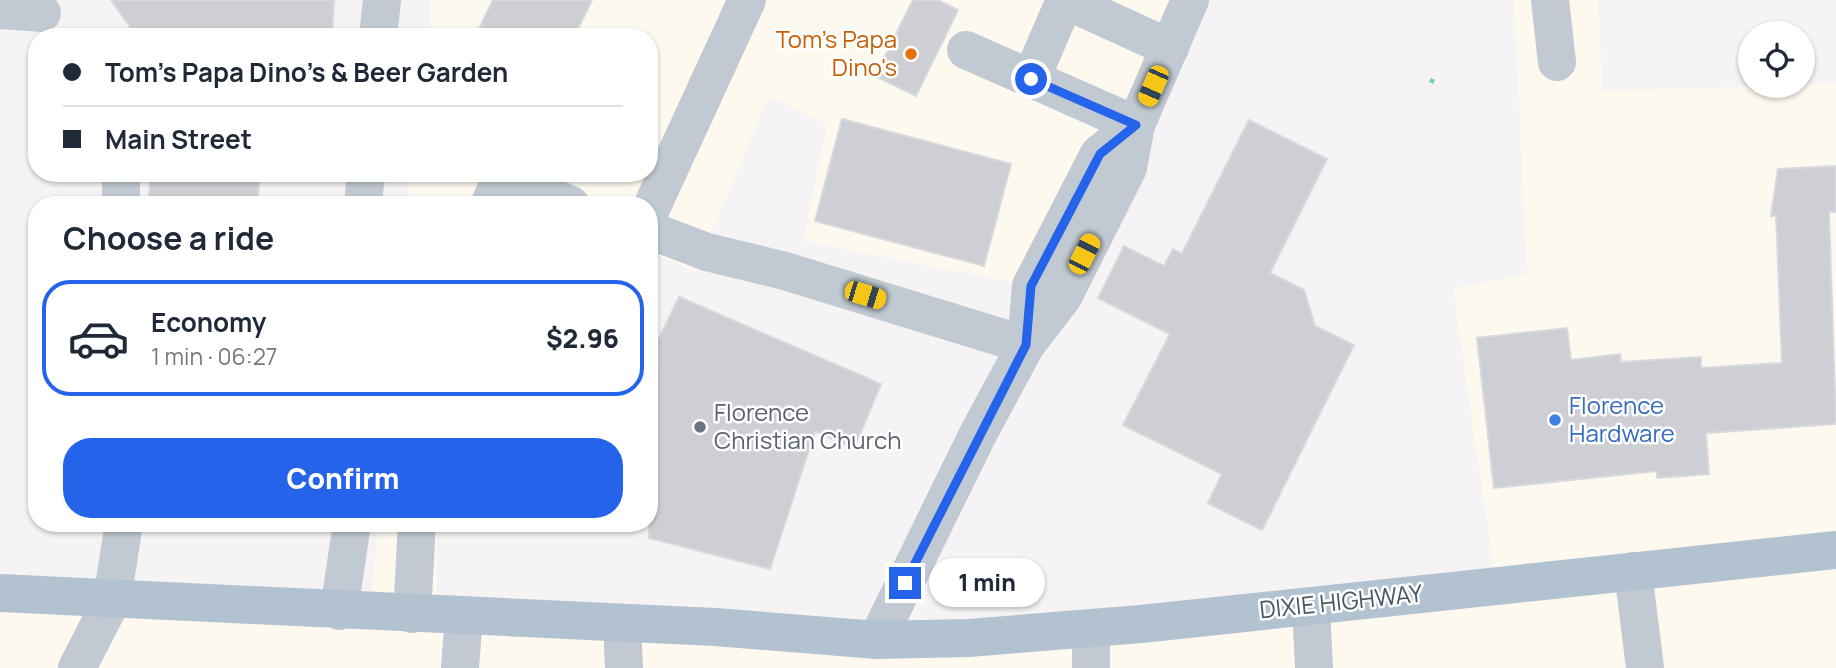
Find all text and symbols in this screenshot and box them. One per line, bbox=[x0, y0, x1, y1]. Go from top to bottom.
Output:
map controls bbox=[1738, 21, 1815, 98]
button: locate bbox=[1738, 21, 1815, 98]
place label: Tom's Papa Dino's bbox=[775, 22, 897, 83]
marker: Tom's Papa Dino's bbox=[903, 46, 919, 62]
text: Tom’s Papa Dino’s & Beer Garden bbox=[105, 54, 508, 90]
route start bbox=[1015, 63, 1047, 95]
car bbox=[1135, 63, 1172, 109]
text: Main Street bbox=[105, 121, 252, 157]
text: Choose a ride bbox=[63, 216, 274, 260]
car bbox=[1066, 231, 1103, 277]
car bbox=[842, 279, 889, 311]
text: Economy bbox=[151, 304, 266, 340]
icon: car bbox=[67, 307, 130, 370]
text: $2.96 bbox=[546, 320, 619, 356]
text: 1 min · 06:27 bbox=[151, 340, 277, 372]
place label: Florence Hardware bbox=[1569, 388, 1675, 449]
place label: Florence Christian Church bbox=[714, 395, 902, 456]
marker: Florence Hardware bbox=[1547, 412, 1563, 428]
marker: Florence Christian Church bbox=[692, 419, 708, 435]
button: Confirm bbox=[63, 438, 623, 518]
callout: 1 min bbox=[930, 558, 1045, 608]
text: 1 min bbox=[958, 566, 1016, 598]
route end bbox=[889, 567, 921, 599]
street label: DIXIE HIGHWAY bbox=[1258, 575, 1425, 625]

